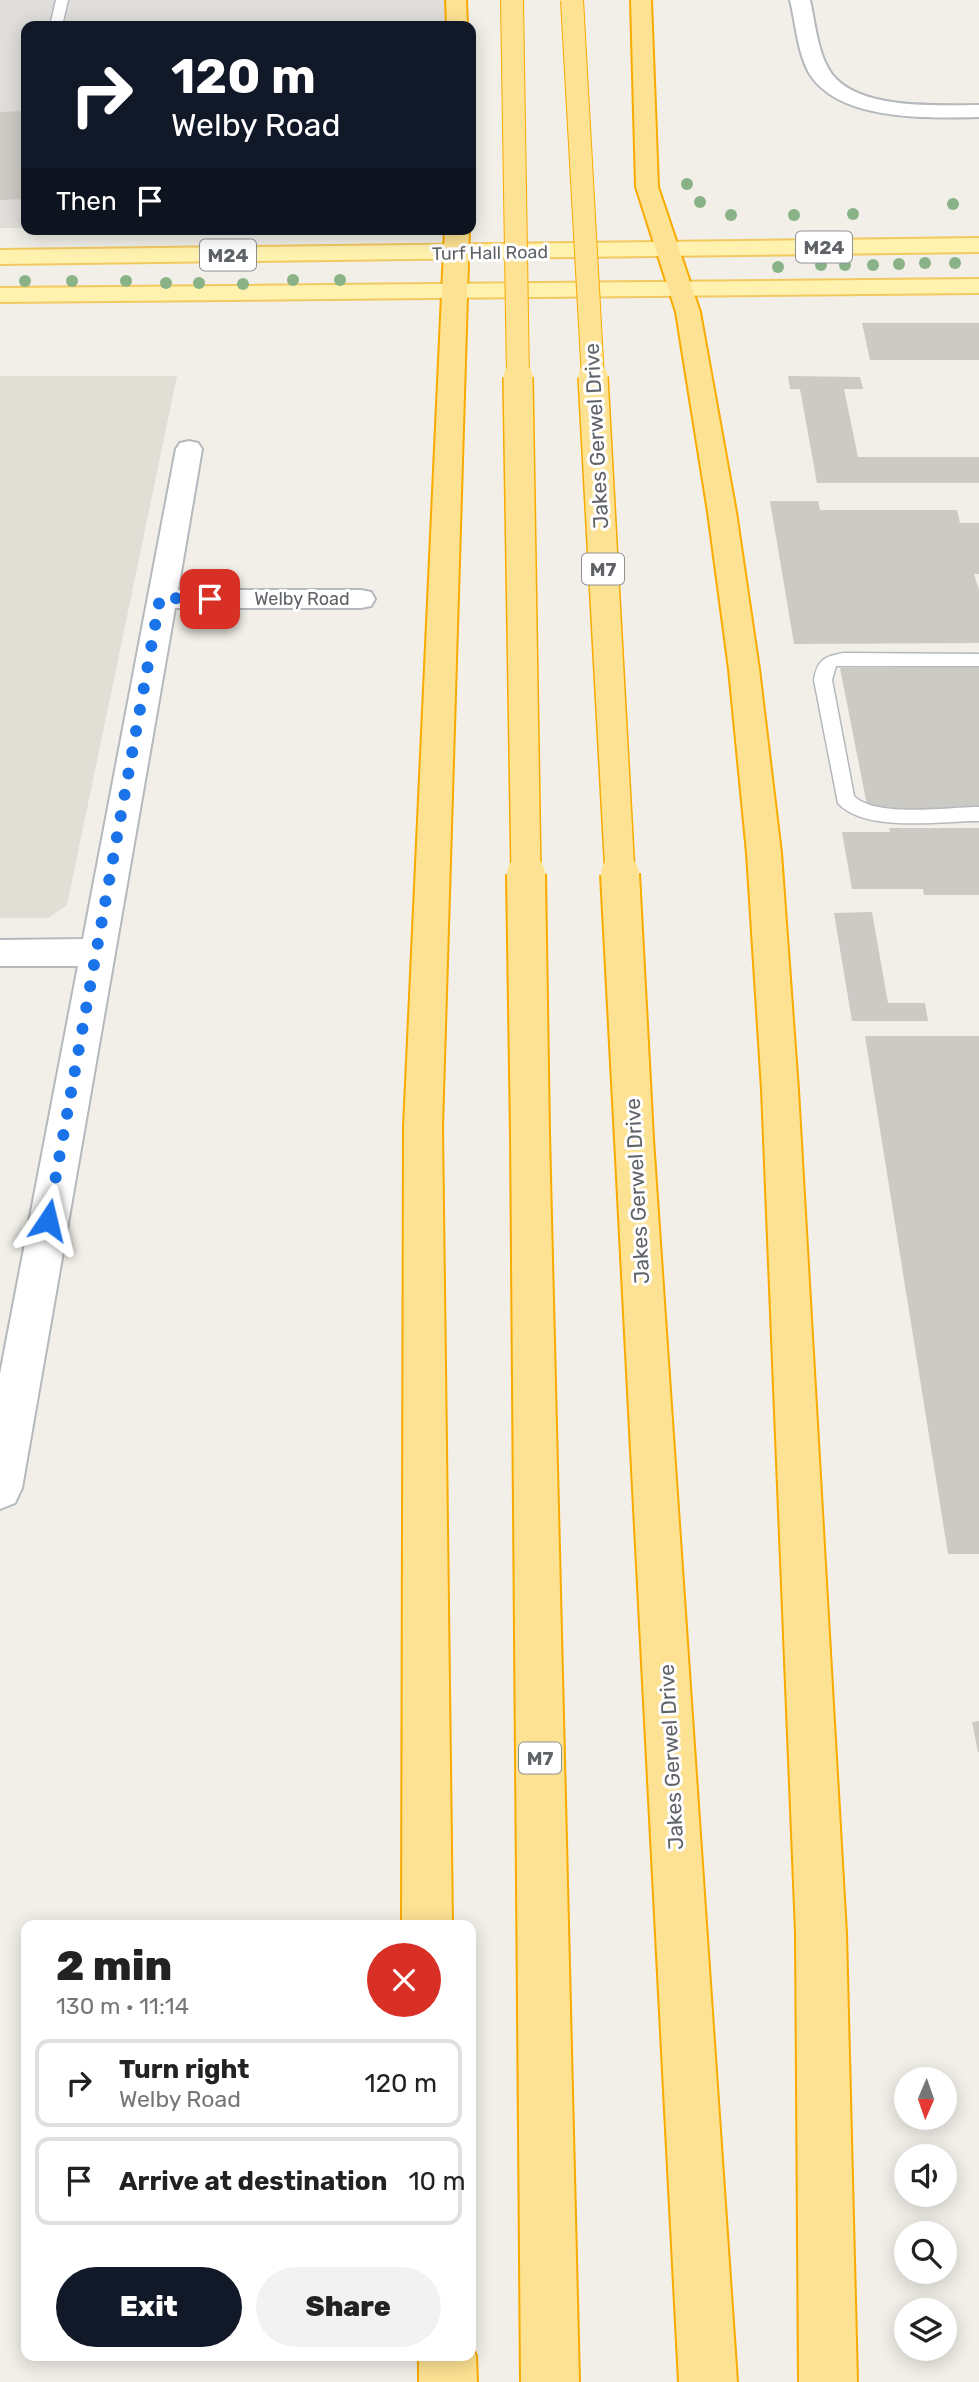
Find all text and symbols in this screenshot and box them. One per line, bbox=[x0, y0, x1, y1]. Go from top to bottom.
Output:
text: 120 m bbox=[171, 47, 316, 105]
icon: right bbox=[56, 49, 147, 140]
text: Welby Road bbox=[171, 106, 341, 144]
icon: arrive bbox=[131, 182, 169, 220]
text: Then bbox=[56, 186, 117, 217]
road number: M24 bbox=[796, 232, 852, 262]
road number: M24 bbox=[200, 240, 256, 270]
street label: Turf Hall Road bbox=[432, 241, 548, 265]
street label: Jakes Gerwel Drive bbox=[579, 343, 613, 529]
road number: M7 bbox=[582, 554, 624, 584]
pin bbox=[180, 569, 240, 629]
icon: arrive bbox=[191, 580, 229, 618]
street label: Welby Road bbox=[254, 588, 350, 610]
street label: Jakes Gerwel Drive bbox=[620, 1098, 654, 1284]
position arrow bbox=[11, 1183, 85, 1257]
street label: Jakes Gerwel Drive bbox=[654, 1664, 688, 1850]
road number: M7 bbox=[519, 1742, 561, 1774]
text: 2 min bbox=[56, 1941, 172, 1991]
button: close bbox=[367, 1943, 441, 2017]
text: 130 m · 11:14 bbox=[56, 1992, 189, 2020]
text: Turn right bbox=[119, 2054, 249, 2085]
icon: right bbox=[60, 2064, 98, 2102]
north arrow bbox=[894, 2067, 957, 2130]
map controls bbox=[894, 2067, 957, 2361]
text: 120 m bbox=[365, 2068, 437, 2099]
text: Welby Road bbox=[119, 2085, 241, 2113]
button: sound bbox=[894, 2144, 957, 2207]
icon: arrive bbox=[60, 2162, 98, 2200]
text: Arrive at destination bbox=[119, 2166, 387, 2197]
text: 10 m bbox=[408, 2166, 466, 2197]
button: search bbox=[894, 2221, 957, 2284]
button: Exit bbox=[56, 2267, 242, 2347]
button: Share bbox=[256, 2267, 441, 2347]
button: layers bbox=[894, 2298, 957, 2361]

